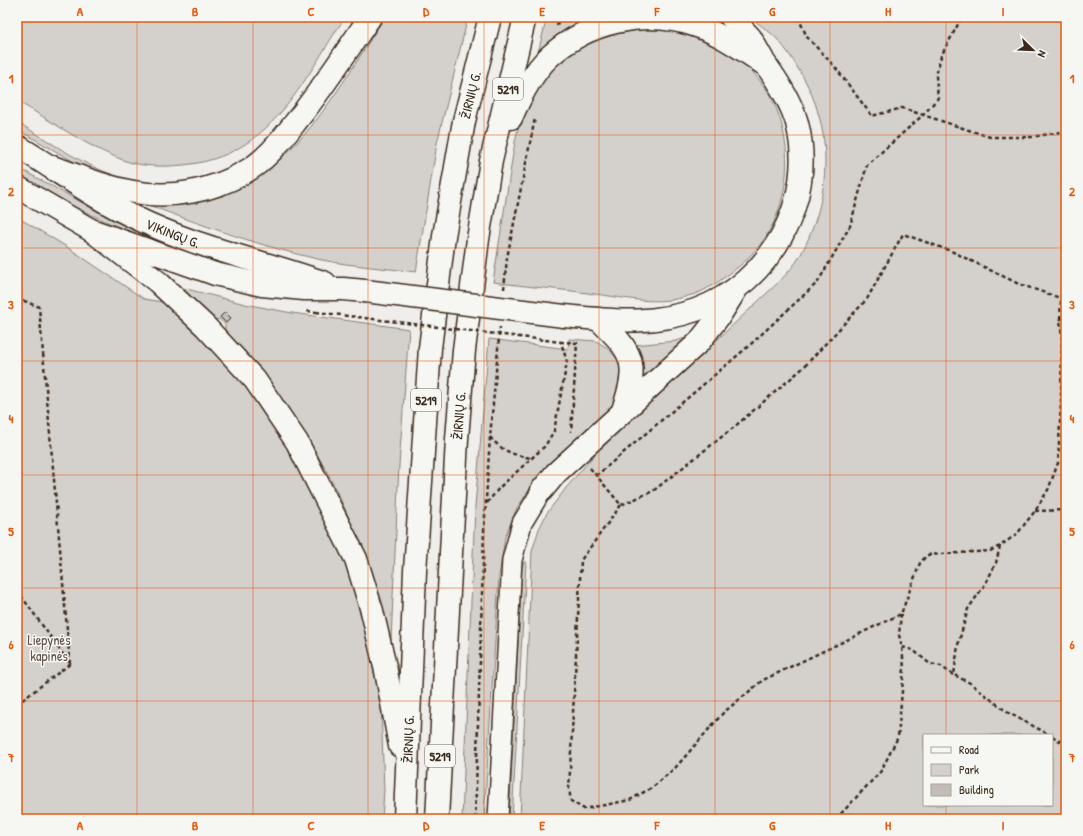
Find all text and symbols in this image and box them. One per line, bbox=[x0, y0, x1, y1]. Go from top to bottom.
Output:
text: A bbox=[77, 2, 84, 20]
text: B bbox=[192, 2, 199, 20]
text: C bbox=[307, 2, 315, 20]
text: D bbox=[423, 2, 430, 20]
text: E bbox=[539, 2, 545, 20]
text: F bbox=[654, 2, 661, 20]
text: G bbox=[769, 2, 776, 20]
text: H bbox=[885, 2, 891, 20]
text: I bbox=[1001, 2, 1005, 20]
north arrow bbox=[1013, 30, 1053, 70]
text: N bbox=[1035, 48, 1050, 59]
text: 1 bbox=[9, 69, 14, 87]
street label: ŽIRNIŲ G. bbox=[455, 69, 485, 121]
text: 1 bbox=[1070, 69, 1075, 87]
road number: 5219 bbox=[493, 78, 523, 100]
text: 2 bbox=[8, 182, 15, 200]
text: 2 bbox=[1069, 182, 1076, 200]
street label: VIKINGŲ G. bbox=[143, 214, 202, 252]
text: 3 bbox=[8, 295, 14, 313]
text: 3 bbox=[1069, 295, 1075, 313]
road number: 5219 bbox=[411, 389, 441, 411]
street label: ŽIRNIŲ G. bbox=[447, 391, 470, 440]
text: 4 bbox=[9, 409, 14, 427]
text: 4 bbox=[1070, 409, 1075, 427]
text: 5 bbox=[8, 522, 14, 540]
text: 5 bbox=[1069, 522, 1075, 540]
park label: Liepynės kapinės bbox=[27, 630, 71, 666]
text: 6 bbox=[8, 635, 14, 653]
text: 6 bbox=[1069, 635, 1075, 653]
street label: ŽIRNIŲ G. bbox=[397, 715, 418, 764]
legend bbox=[923, 734, 1053, 806]
text: Road bbox=[959, 741, 979, 758]
road number: 5219 bbox=[425, 745, 455, 767]
text: 7 bbox=[7, 748, 15, 766]
text: 7 bbox=[1068, 748, 1076, 766]
text: Park bbox=[959, 761, 979, 778]
text: Building bbox=[959, 781, 994, 798]
text: A bbox=[77, 816, 84, 834]
text: B bbox=[192, 816, 199, 834]
text: C bbox=[307, 816, 315, 834]
text: D bbox=[423, 816, 430, 834]
text: E bbox=[539, 816, 545, 834]
text: F bbox=[654, 816, 661, 834]
text: G bbox=[769, 816, 776, 834]
text: H bbox=[885, 816, 891, 834]
text: I bbox=[1001, 816, 1005, 834]

